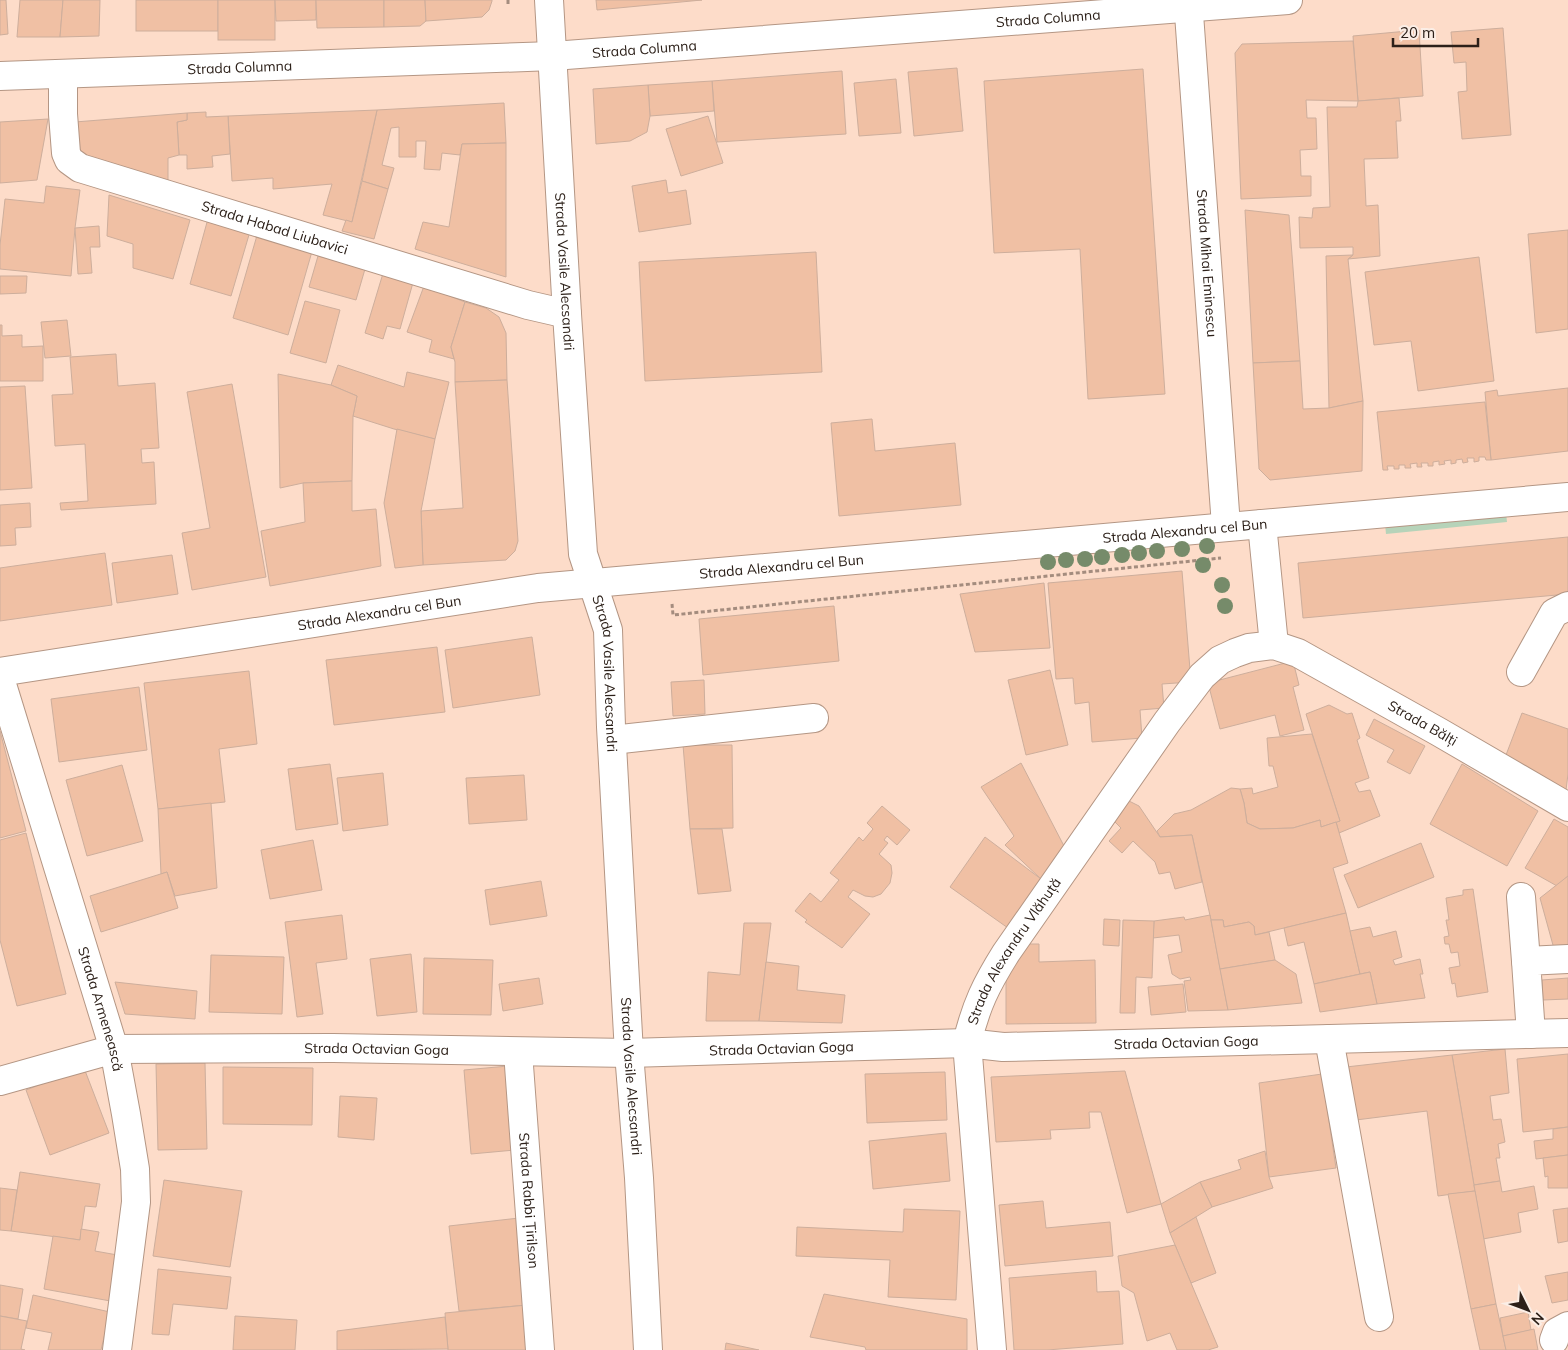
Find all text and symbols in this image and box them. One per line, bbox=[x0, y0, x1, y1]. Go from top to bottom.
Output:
street label: Strada Columna bbox=[995, 5, 1101, 31]
scale bar bbox=[1393, 15, 1478, 47]
text: 20 m bbox=[1400, 23, 1435, 42]
street label: Strada Columna bbox=[591, 36, 697, 62]
street label: Strada Columna bbox=[187, 56, 293, 78]
street label: Strada Mihai Eminescu bbox=[1193, 189, 1221, 338]
street label: Strada Vasile Alecsandri bbox=[551, 192, 578, 351]
street label: Strada Habad Liubavici bbox=[199, 197, 350, 258]
street label: Strada Alexandru cel Bun bbox=[1102, 515, 1268, 547]
street label: Strada Alexandru cel Bun bbox=[698, 550, 865, 583]
street label: Strada Alexandru cel Bun bbox=[296, 591, 462, 634]
street label: Strada Vasile Alecsandri bbox=[588, 593, 621, 753]
street label: Strada Bălți bbox=[1385, 696, 1461, 750]
street label: Strada Alexandru Vlăhuță bbox=[963, 874, 1065, 1027]
street label: Strada Armenească bbox=[74, 944, 127, 1073]
street label: Strada Vasile Alecsandri bbox=[617, 997, 646, 1156]
street label: Strada Octavian Goga bbox=[1114, 1032, 1259, 1053]
street label: Strada Octavian Goga bbox=[709, 1037, 854, 1060]
street label: Strada Octavian Goga bbox=[304, 1039, 449, 1059]
street label: Strada Rabbi Țirilson bbox=[515, 1132, 543, 1269]
north arrow bbox=[1503, 1285, 1553, 1335]
text: N bbox=[1527, 1309, 1548, 1329]

